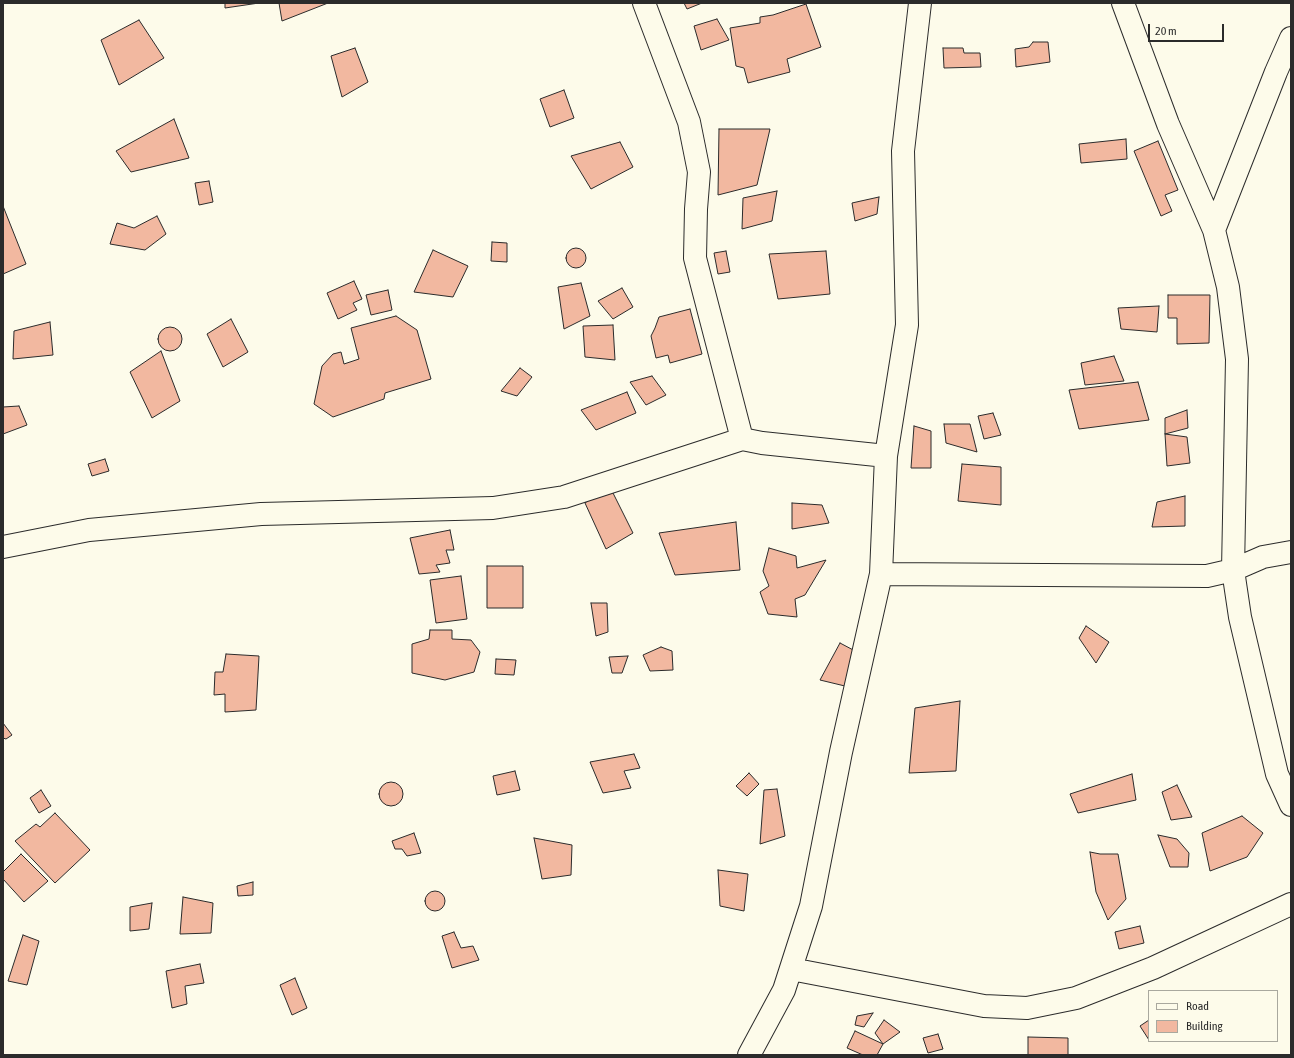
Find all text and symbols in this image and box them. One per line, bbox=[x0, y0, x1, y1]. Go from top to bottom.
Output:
scale bar bbox=[1150, 16, 1226, 42]
text: 20 m bbox=[1155, 24, 1177, 38]
legend bbox=[1148, 990, 1278, 1042]
text: Road bbox=[1186, 999, 1209, 1013]
text: Building bbox=[1186, 1019, 1223, 1033]

